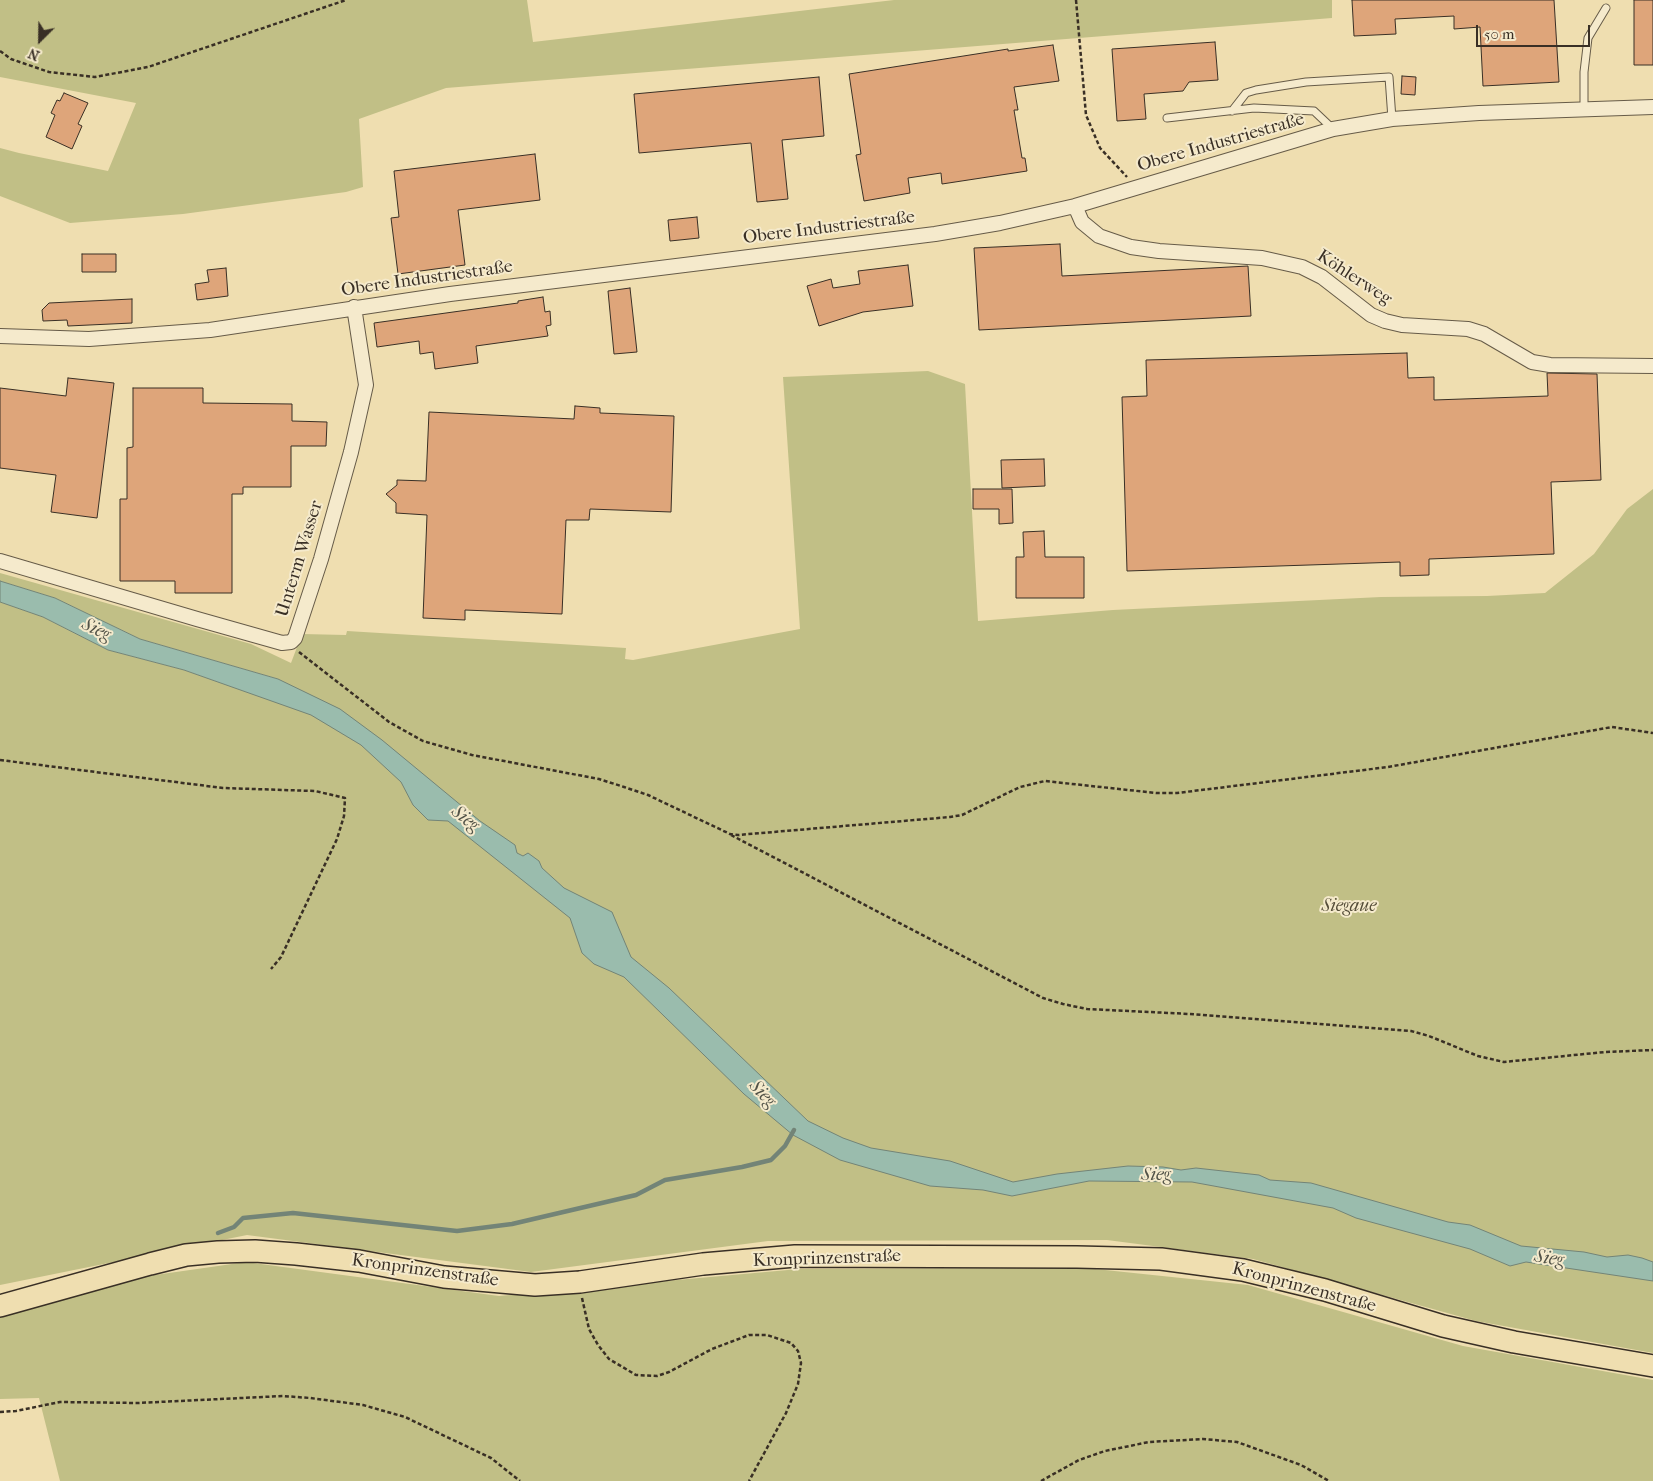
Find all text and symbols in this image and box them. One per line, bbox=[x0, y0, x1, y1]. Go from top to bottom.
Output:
north arrow bbox=[15, 15, 65, 65]
scale bar bbox=[1478, 15, 1592, 47]
text: 50 m bbox=[1484, 25, 1514, 43]
text: N bbox=[26, 44, 42, 64]
street label: Obere Industriestraße bbox=[1135, 109, 1307, 177]
street label: Obere Industriestraße bbox=[742, 207, 916, 249]
street label: Köhlerweg bbox=[1313, 246, 1395, 310]
street label: Obere Industriestraße bbox=[340, 256, 514, 302]
street label: Unterm Wasser bbox=[272, 498, 328, 620]
water label: Sieg bbox=[78, 613, 114, 647]
water label: Sieg bbox=[446, 801, 484, 837]
park label: Siegaue bbox=[1322, 896, 1376, 918]
water label: Sieg bbox=[743, 1075, 781, 1113]
water label: Sieg bbox=[1141, 1164, 1171, 1186]
street label: Kronprinzenstraße bbox=[753, 1246, 901, 1272]
water label: Sieg bbox=[1533, 1246, 1565, 1272]
street label: Kronprinzenstraße bbox=[350, 1250, 500, 1292]
street label: Kronprinzenstraße bbox=[1230, 1258, 1378, 1318]

